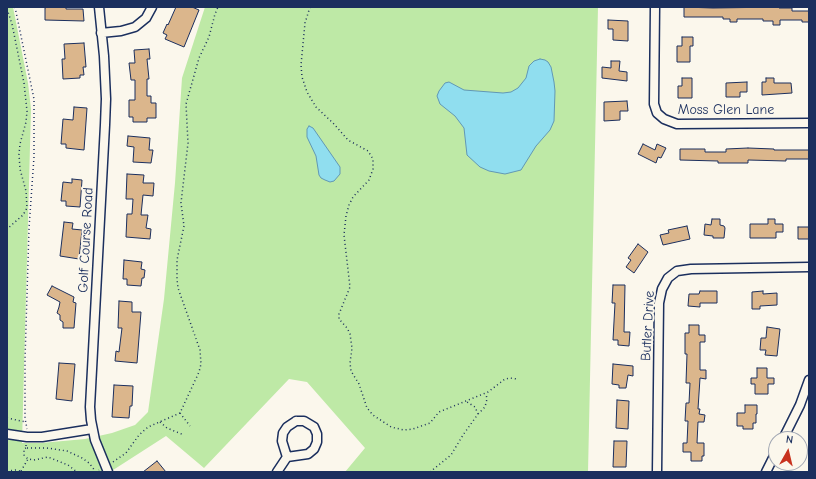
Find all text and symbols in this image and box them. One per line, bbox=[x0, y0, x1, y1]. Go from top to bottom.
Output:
street label: Moss Glen Lane bbox=[678, 102, 774, 118]
street label: Golf Course Road bbox=[75, 187, 97, 293]
street label: Butler Drive bbox=[638, 290, 658, 362]
north arrow bbox=[768, 431, 808, 471]
text: N bbox=[785, 433, 794, 447]

